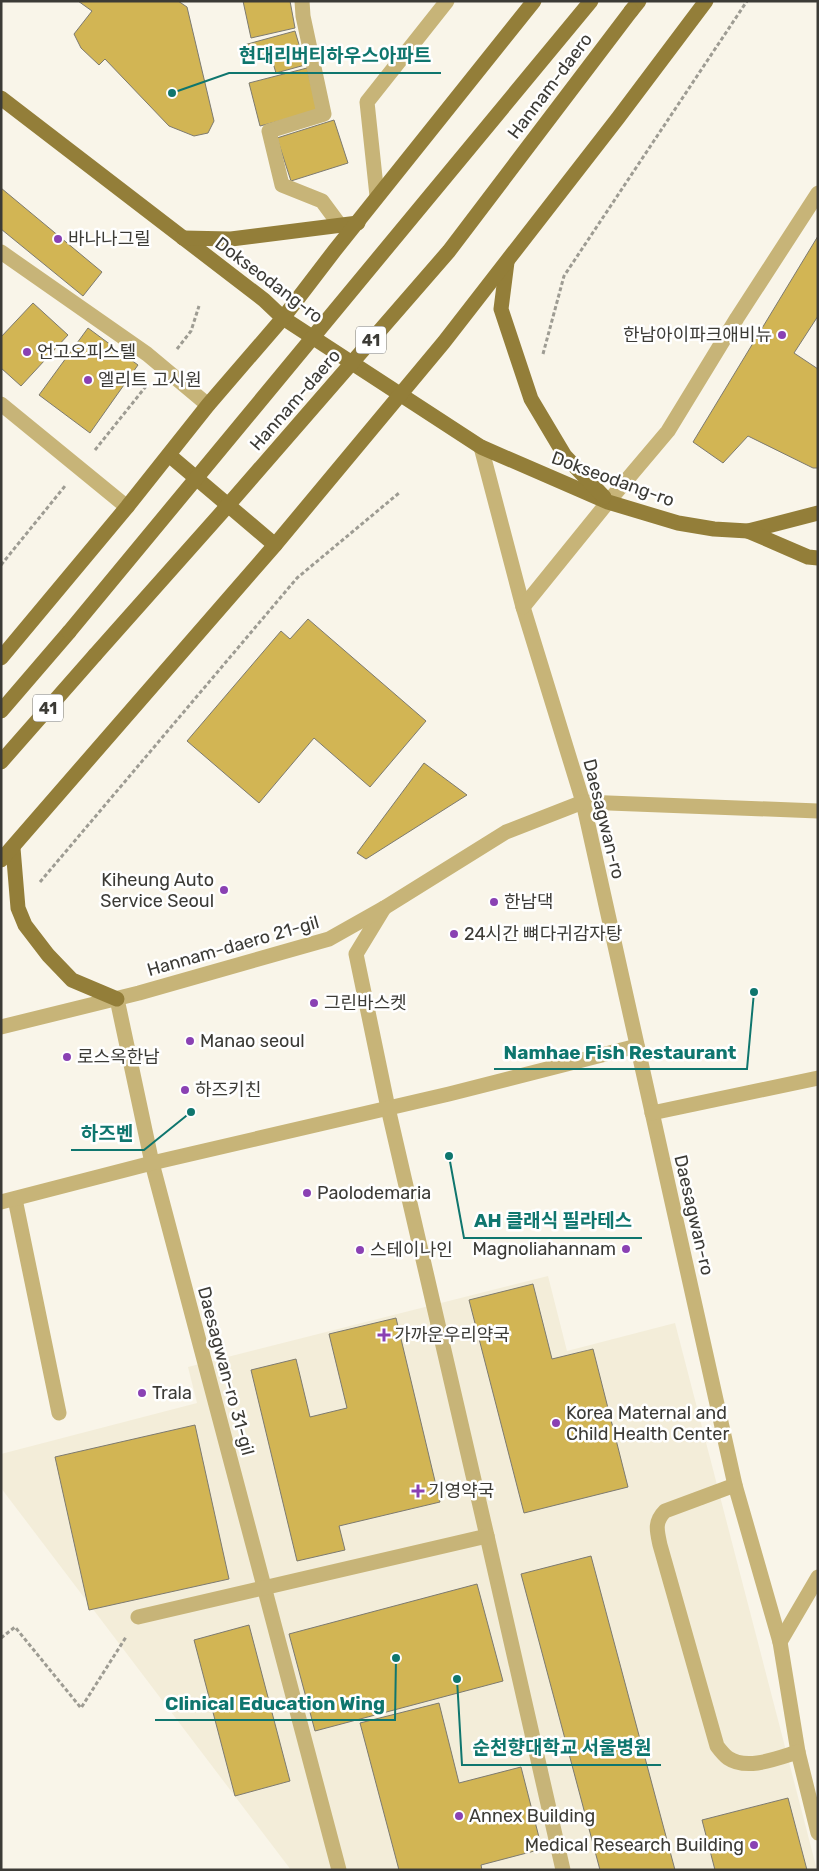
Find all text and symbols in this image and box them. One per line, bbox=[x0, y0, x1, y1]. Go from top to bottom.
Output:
street label: Hannam-daero bbox=[503, 29, 597, 143]
callout: 현대리버티하우스아파트 bbox=[229, 39, 441, 73]
text: 현대리버티하우스아파트 bbox=[239, 44, 431, 67]
place label: 바나나그릴 bbox=[68, 228, 151, 250]
street label: Dokseodang-ro bbox=[211, 232, 327, 328]
marker: 바나나그릴 bbox=[52, 233, 64, 245]
place label: 한남아이파크애비뉴 bbox=[623, 324, 772, 346]
road number: 41 bbox=[356, 326, 386, 354]
marker: 한남아이파크애비뉴 bbox=[776, 329, 788, 341]
place label: 언고오피스텔 bbox=[37, 341, 136, 363]
street label: Hannam-daero bbox=[245, 345, 345, 455]
marker: 언고오피스텔 bbox=[21, 346, 33, 358]
place label: 엘리트 고시원 bbox=[98, 369, 202, 391]
marker: 엘리트 고시원 bbox=[82, 374, 94, 386]
street label: Dokseodang-ro bbox=[548, 447, 678, 511]
road number: 41 bbox=[33, 694, 63, 721]
street label: Daesagwan-ro bbox=[578, 757, 630, 881]
place label: Kiheung Auto Service Seoul bbox=[100, 869, 214, 912]
marker: Kiheung Auto Service Seoul bbox=[218, 884, 230, 896]
place label: 한남댁 bbox=[504, 891, 554, 913]
marker: 한남댁 bbox=[488, 896, 500, 908]
street label: Hannam-daero 21-gil bbox=[144, 911, 322, 981]
place label: 24시간 뼈다귀감자탕 bbox=[464, 923, 622, 945]
marker: 24시간 뼈다귀감자탕 bbox=[448, 928, 460, 940]
place label: 그린바스켓 bbox=[324, 992, 407, 1014]
marker: 그린바스켓 bbox=[308, 997, 320, 1009]
place label: Manao seoul bbox=[200, 1030, 305, 1052]
marker: Manao seoul bbox=[184, 1035, 196, 1047]
callout: Namhae Fish Restaurant bbox=[494, 1035, 747, 1069]
text: Namhae Fish Restaurant bbox=[504, 1041, 737, 1064]
place label: 로스옥한남 bbox=[77, 1046, 160, 1068]
marker: 로스옥한남 bbox=[61, 1051, 73, 1063]
place label: 하즈키친 bbox=[195, 1079, 261, 1101]
marker: 하즈키친 bbox=[179, 1084, 191, 1096]
callout: 하즈벤 bbox=[71, 1116, 144, 1150]
text: 하즈벤 bbox=[81, 1122, 133, 1145]
street label: Daesagwan-ro bbox=[669, 1153, 719, 1277]
place label: Paolodemaria bbox=[317, 1182, 431, 1204]
marker: Paolodemaria bbox=[301, 1187, 313, 1199]
callout: AH 클래식 필라테스 bbox=[464, 1204, 642, 1238]
text: AH 클래식 필라테스 bbox=[474, 1209, 632, 1232]
place label: Magnoliahannam bbox=[472, 1238, 616, 1260]
place label: 스테이나인 bbox=[370, 1239, 453, 1261]
marker: Magnoliahannam bbox=[620, 1243, 632, 1255]
marker: 스테이나인 bbox=[354, 1244, 366, 1256]
street label: Daesagwan-ro 31-gil bbox=[193, 1284, 259, 1458]
place label: 가까운우리약국 bbox=[394, 1324, 510, 1346]
marker: 가까운우리약국 bbox=[378, 1329, 390, 1341]
place label: Trala bbox=[152, 1382, 192, 1404]
marker: Trala bbox=[136, 1387, 148, 1399]
place label: Korea Maternal and Child Health Center bbox=[566, 1402, 729, 1445]
marker: Korea Maternal and Child Health Center bbox=[550, 1417, 562, 1429]
place label: 기영약국 bbox=[428, 1480, 494, 1502]
marker: 기영약국 bbox=[412, 1485, 424, 1497]
callout: Clinical Education Wing bbox=[155, 1686, 395, 1720]
text: Clinical Education Wing bbox=[165, 1692, 385, 1715]
callout: 순천향대학교 서울병원 bbox=[462, 1731, 661, 1765]
text: 순천향대학교 서울병원 bbox=[473, 1736, 651, 1759]
place label: Annex Building bbox=[469, 1805, 595, 1827]
marker: Annex Building bbox=[453, 1810, 465, 1822]
place label: Medical Research Building bbox=[525, 1834, 744, 1856]
marker: Medical Research Building bbox=[748, 1839, 760, 1851]

